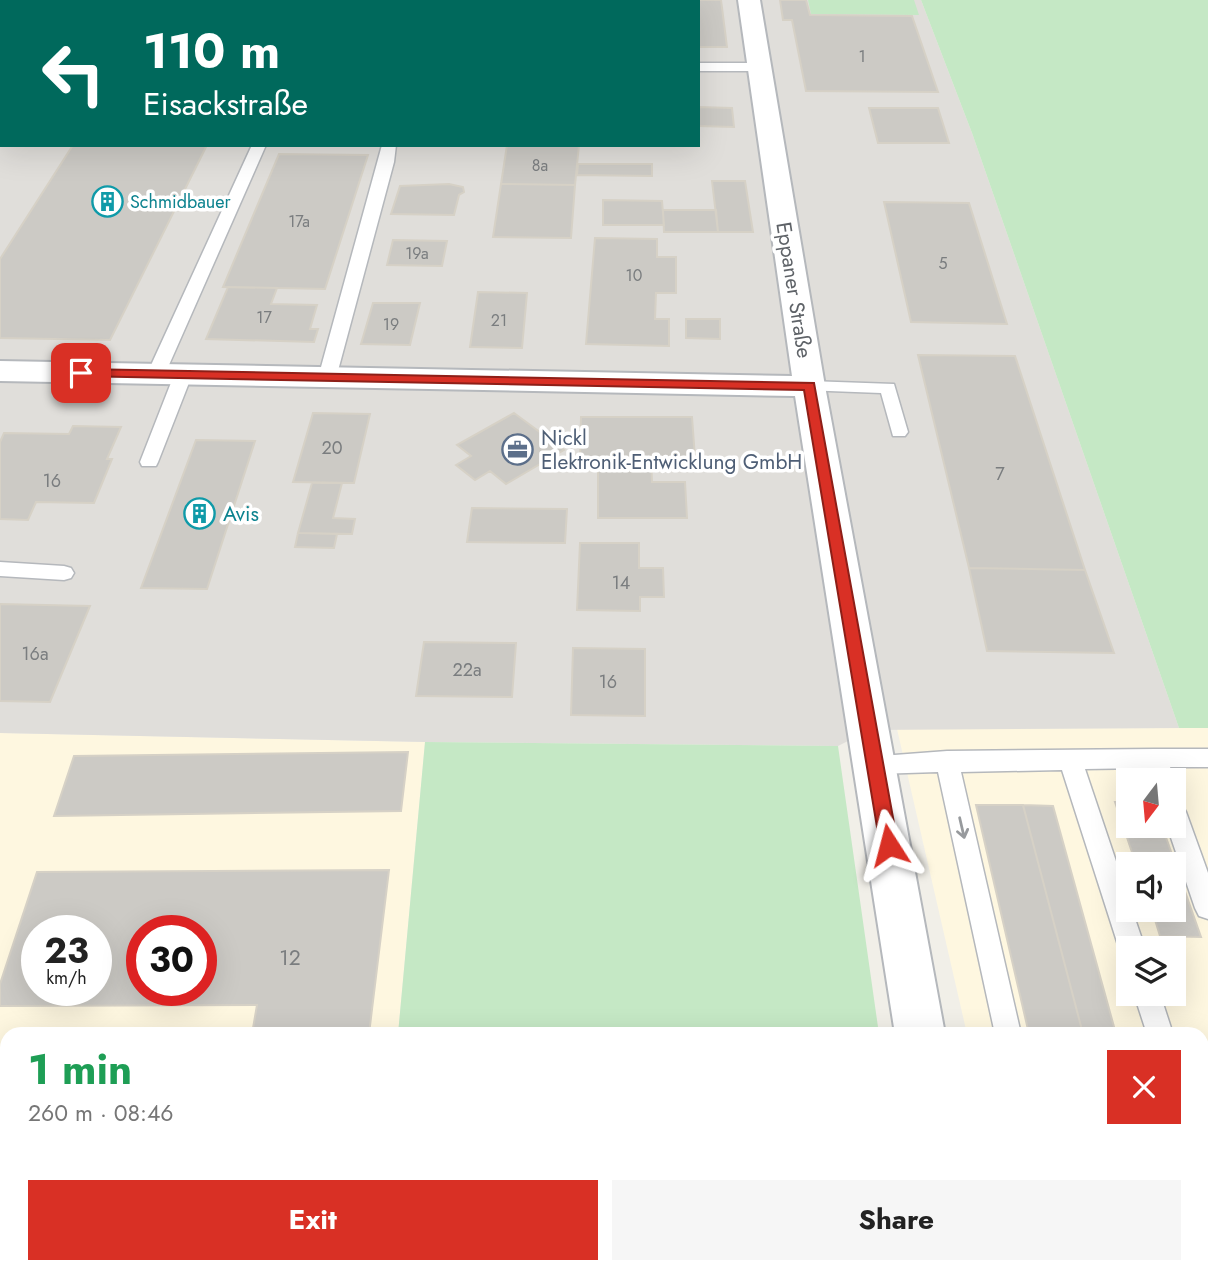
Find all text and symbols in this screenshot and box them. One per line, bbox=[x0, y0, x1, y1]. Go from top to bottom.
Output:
text: 110 m bbox=[143, 16, 280, 86]
icon: left bbox=[28, 28, 119, 119]
house number: 1 bbox=[858, 45, 866, 68]
text: Eisackstraße bbox=[143, 81, 308, 127]
house number: 8a bbox=[532, 154, 548, 177]
building icon: Schmidbauer bbox=[90, 185, 124, 219]
place label: Schmidbauer bbox=[130, 189, 232, 215]
house number: 17a bbox=[288, 210, 310, 233]
street label: Eppaner Straße bbox=[768, 220, 820, 360]
house number: 19a bbox=[405, 242, 429, 265]
house number: 5 bbox=[938, 252, 948, 275]
house number: 10 bbox=[626, 264, 642, 287]
house number: 17 bbox=[256, 306, 272, 329]
house number: 21 bbox=[491, 309, 507, 332]
house number: 19 bbox=[383, 313, 399, 336]
pin bbox=[51, 343, 111, 403]
icon: arrive bbox=[62, 354, 100, 392]
place label: Nickl Elektronik-Entwicklung GmbH bbox=[541, 423, 802, 477]
office icon: Nickl Elektronik-Entwicklung GmbH bbox=[501, 433, 535, 467]
house number: 20 bbox=[321, 435, 343, 461]
house number: 7 bbox=[995, 461, 1005, 487]
house number: 16 bbox=[43, 468, 61, 494]
building icon: Avis bbox=[183, 497, 217, 531]
place label: Avis bbox=[223, 499, 259, 529]
house number: 14 bbox=[612, 570, 630, 596]
house number: 16a bbox=[21, 641, 49, 667]
house number: 22a bbox=[452, 657, 482, 683]
house number: 16 bbox=[599, 669, 617, 695]
north arrow bbox=[1116, 768, 1186, 838]
map controls bbox=[1116, 768, 1186, 1006]
position arrow bbox=[852, 808, 926, 882]
one-way arrow bbox=[956, 816, 969, 839]
button: sound bbox=[1116, 852, 1186, 922]
speed limit sign: 30 bbox=[126, 915, 217, 1006]
text: 23 bbox=[44, 926, 89, 976]
button: layers bbox=[1116, 936, 1186, 1006]
house number: 12 bbox=[279, 943, 301, 973]
text: km/h bbox=[46, 965, 87, 991]
text: 1 min bbox=[28, 1039, 132, 1100]
button: close bbox=[1107, 1050, 1181, 1124]
text: 260 m · 08:46 bbox=[28, 1096, 174, 1130]
button: Exit bbox=[28, 1180, 598, 1260]
button: Share bbox=[612, 1180, 1181, 1260]

